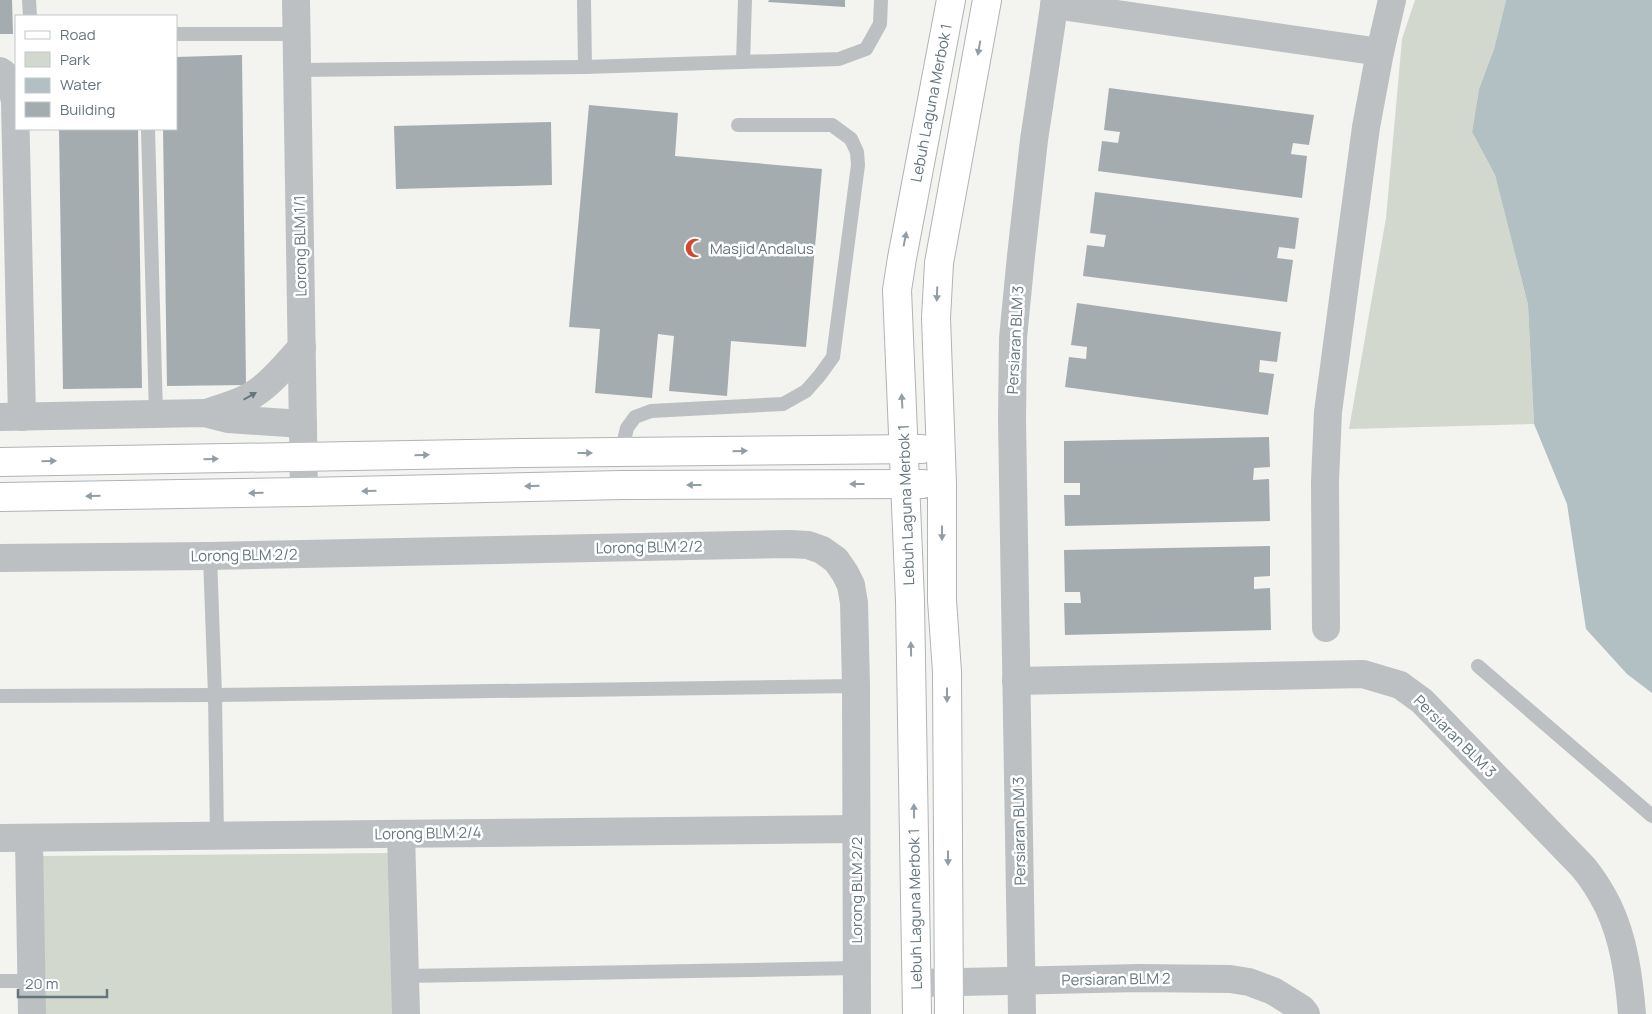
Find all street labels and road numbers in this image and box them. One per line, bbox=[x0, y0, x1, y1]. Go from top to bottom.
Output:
street label: Lebuh Laguna Merbok 1 bbox=[905, 22, 957, 184]
street label: Lorong BLM 1/1 bbox=[289, 195, 311, 297]
street label: Persiaran BLM 3 bbox=[1002, 285, 1028, 395]
street label: Lebuh Laguna Merbok 1 bbox=[893, 424, 919, 586]
street label: Lorong BLM 2/2 bbox=[595, 536, 703, 558]
street label: Lorong BLM 2/2 bbox=[190, 544, 298, 566]
street label: Persiaran BLM 3 bbox=[1409, 690, 1501, 782]
street label: Persiaran BLM 3 bbox=[1008, 776, 1030, 886]
street label: Lorong BLM 2/4 bbox=[374, 822, 482, 844]
street label: Lebuh Laguna Merbok 1 bbox=[903, 828, 927, 990]
street label: Lorong BLM 2/2 bbox=[846, 837, 867, 943]
street label: Persiaran BLM 2 bbox=[1061, 968, 1171, 990]

